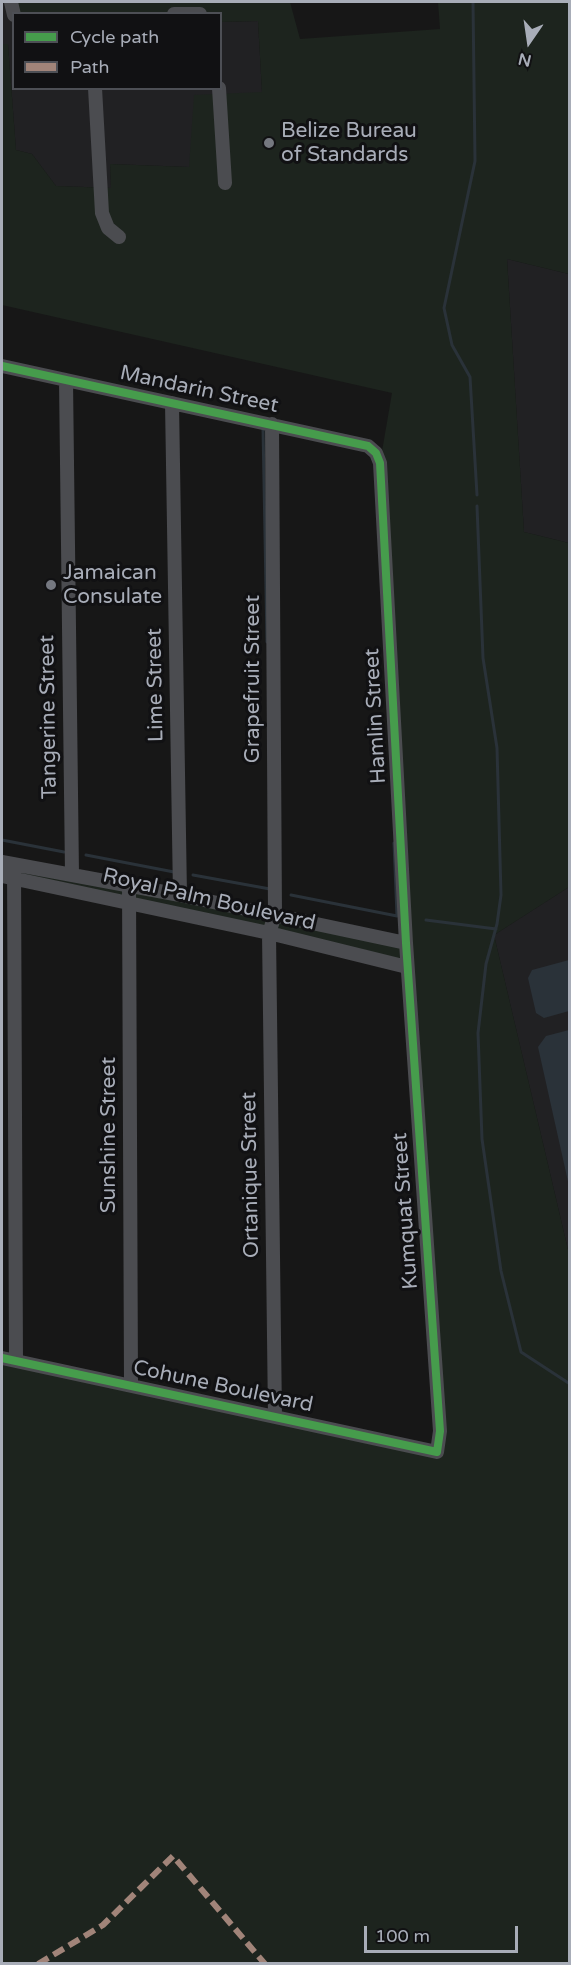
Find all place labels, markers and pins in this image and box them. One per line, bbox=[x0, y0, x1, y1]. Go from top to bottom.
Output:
place label: Belize Bureau of Standards bbox=[281, 118, 417, 168]
marker: Belize Bureau of Standards bbox=[262, 136, 276, 150]
place label: Jamaican Consulate bbox=[63, 560, 162, 610]
marker: Jamaican Consulate bbox=[44, 578, 58, 592]

